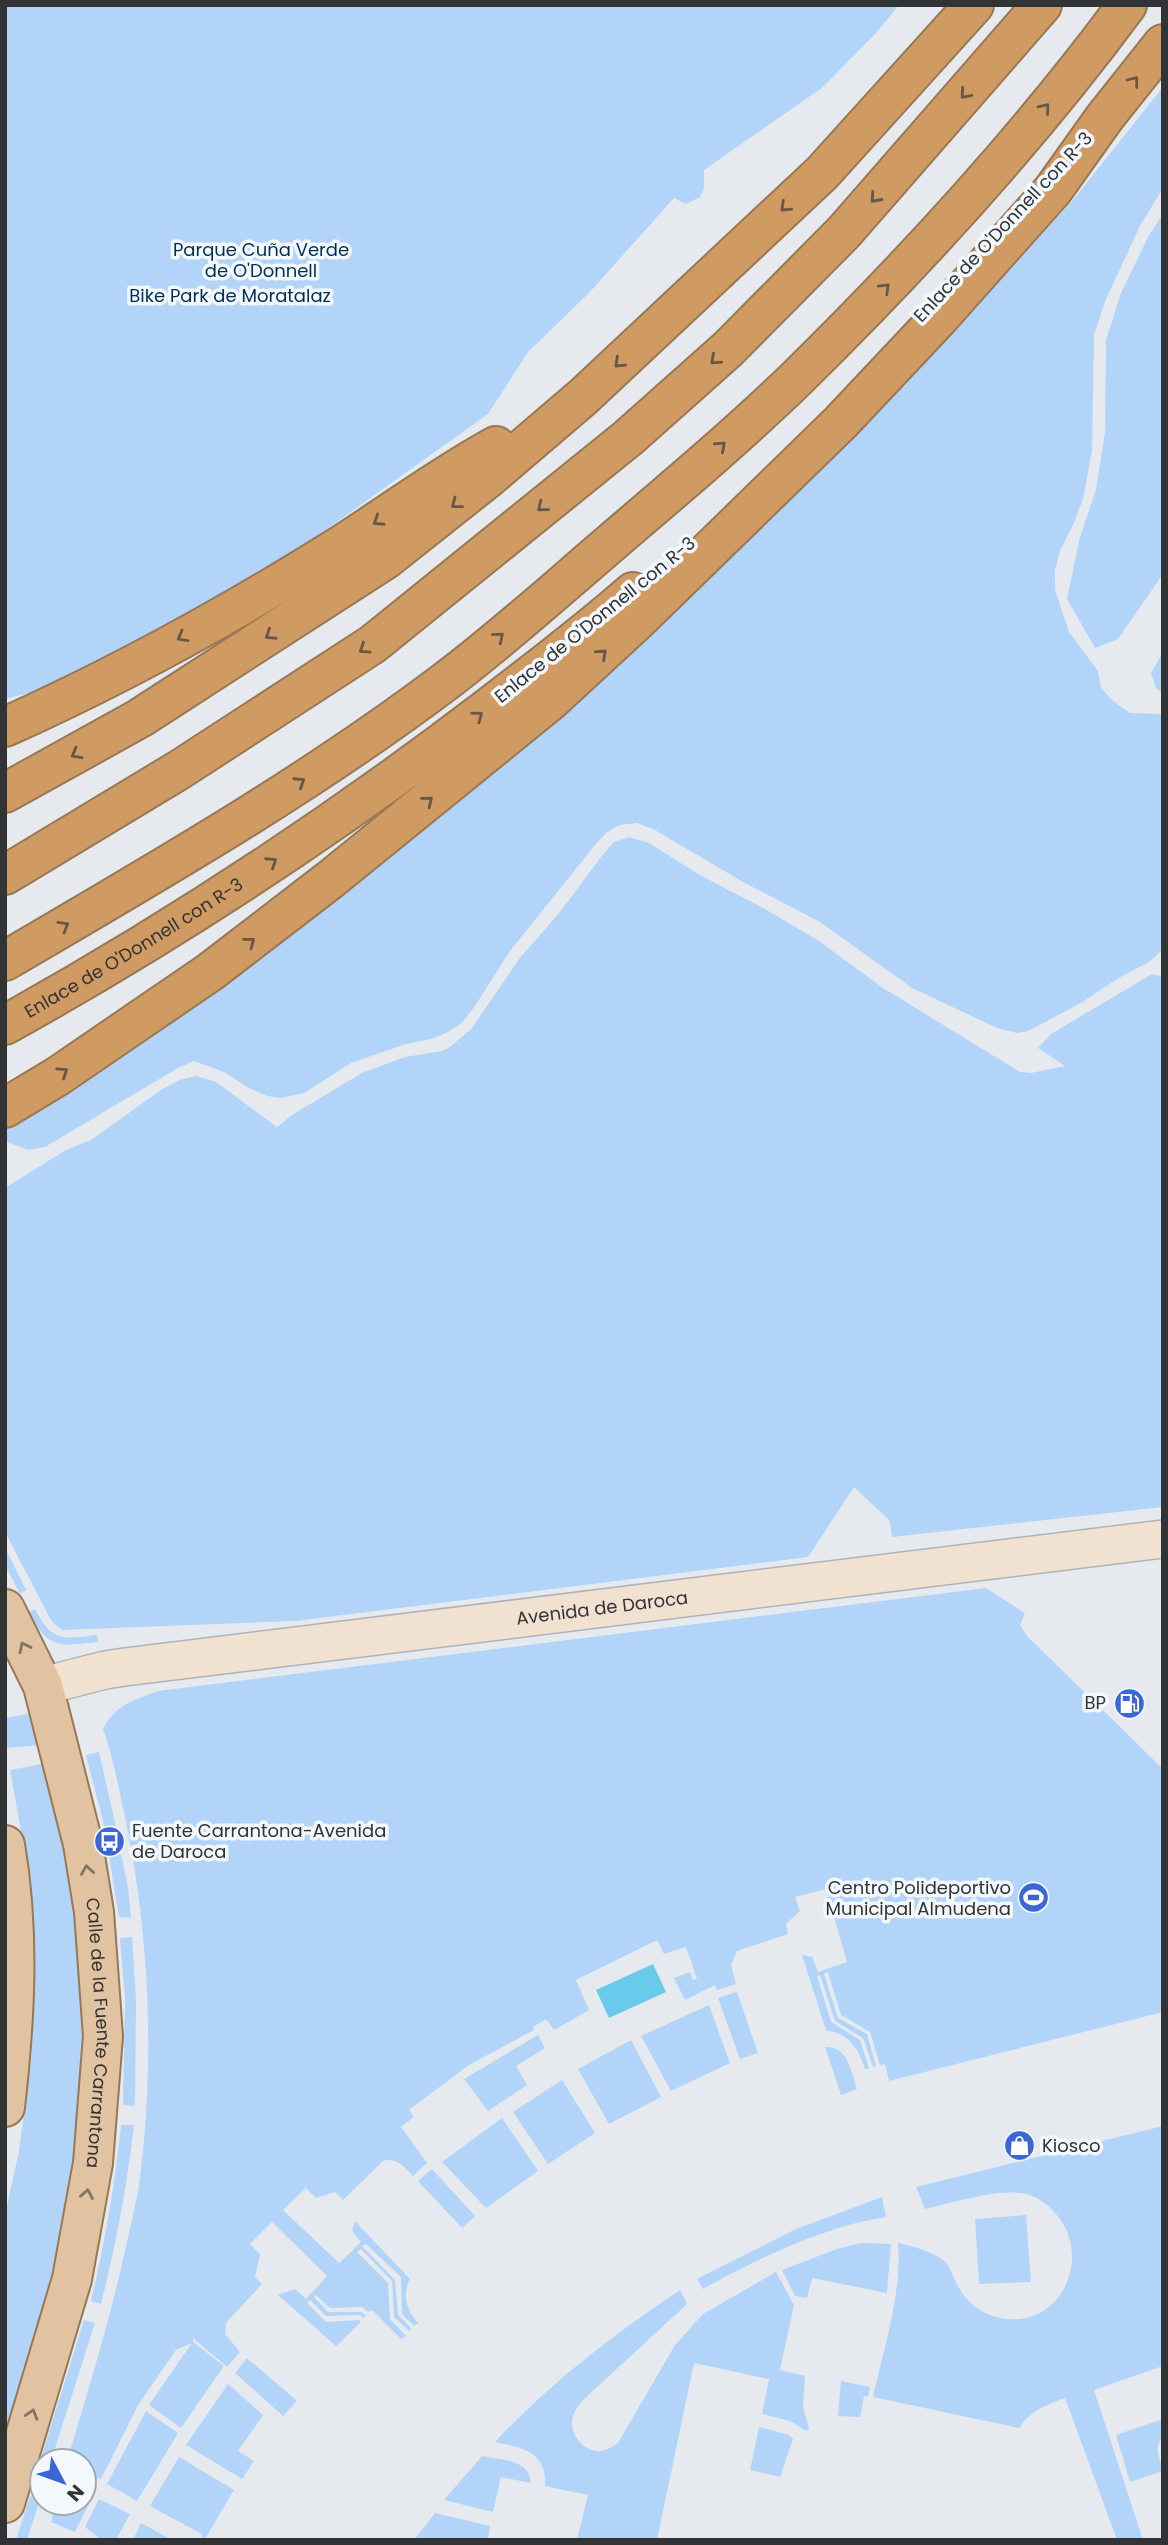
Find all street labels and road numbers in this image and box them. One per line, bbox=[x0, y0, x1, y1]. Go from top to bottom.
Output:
street label: Enlace de O'Donnell con R-3 bbox=[908, 126, 1098, 327]
street label: Enlace de O'Donnell con R-3 bbox=[489, 531, 700, 709]
street label: Enlace de O'Donnell con R-3 bbox=[20, 872, 248, 1024]
street label: Avenida de Daroca bbox=[515, 1585, 689, 1631]
street label: Calle de la Fuente Carrantona bbox=[80, 1896, 116, 2169]

